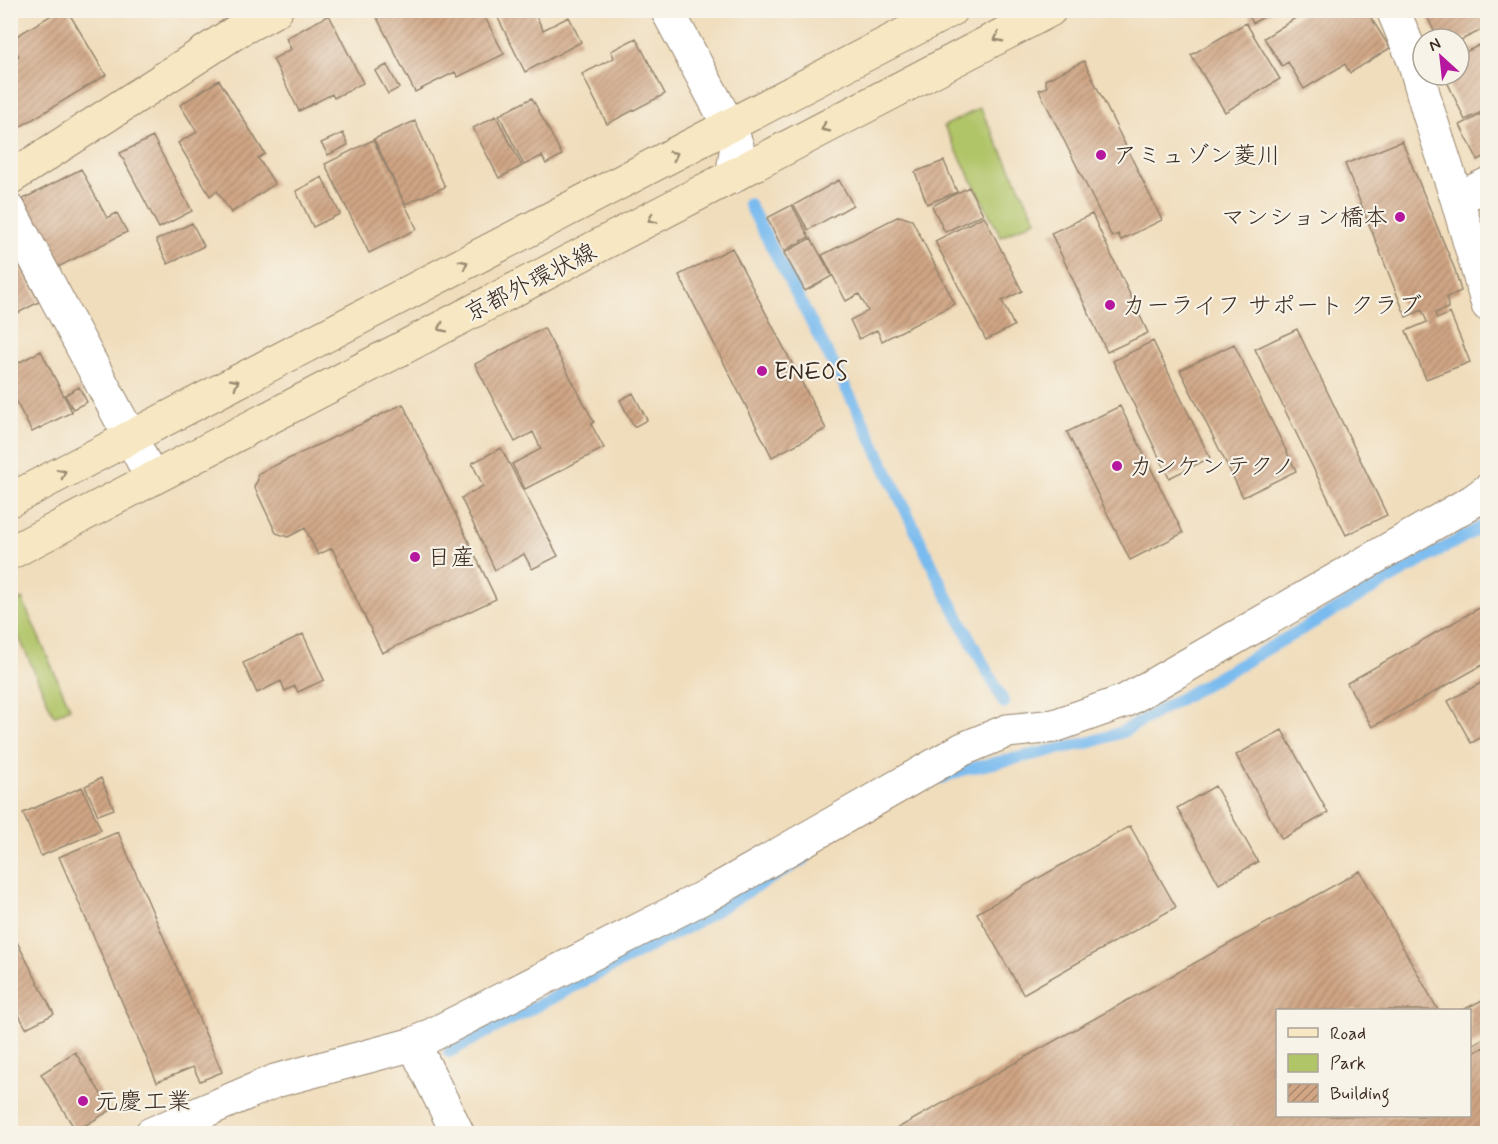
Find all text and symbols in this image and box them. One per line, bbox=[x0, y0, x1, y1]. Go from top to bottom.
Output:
north arrow bbox=[1411, 27, 1471, 87]
one-way arrow bbox=[994, 31, 1004, 42]
text: N bbox=[1425, 33, 1444, 57]
one-way arrow bbox=[821, 121, 832, 132]
place label: アミュゾン菱川 bbox=[1113, 141, 1281, 172]
marker: アミュゾン菱川 bbox=[1094, 148, 1108, 162]
one-way arrow bbox=[668, 151, 679, 162]
place label: マンション橋本 bbox=[1221, 203, 1388, 234]
marker: マンション橋本 bbox=[1393, 210, 1407, 224]
one-way arrow bbox=[648, 211, 659, 223]
street label: 京都外環状線 bbox=[459, 237, 602, 330]
one-way arrow bbox=[458, 260, 468, 271]
place label: カーライフ サポート クラブ bbox=[1122, 291, 1422, 322]
marker: カーライフ サポート クラブ bbox=[1103, 298, 1117, 312]
one-way arrow bbox=[437, 320, 448, 332]
place label: ENEOS bbox=[774, 357, 848, 388]
marker: ENEOS bbox=[755, 364, 769, 378]
one-way arrow bbox=[229, 379, 240, 390]
place label: カンケンテクノ bbox=[1129, 452, 1295, 483]
marker: カンケンテクノ bbox=[1110, 459, 1124, 473]
one-way arrow bbox=[56, 469, 67, 481]
place label: 日産 bbox=[427, 543, 475, 574]
marker: 日産 bbox=[408, 550, 422, 564]
legend bbox=[1276, 1009, 1471, 1117]
text: Road bbox=[1330, 1022, 1366, 1046]
text: Park bbox=[1330, 1052, 1366, 1076]
text: Building bbox=[1330, 1082, 1390, 1108]
place label: 元慶工業 bbox=[95, 1087, 191, 1118]
marker: 元慶工業 bbox=[76, 1094, 90, 1108]

